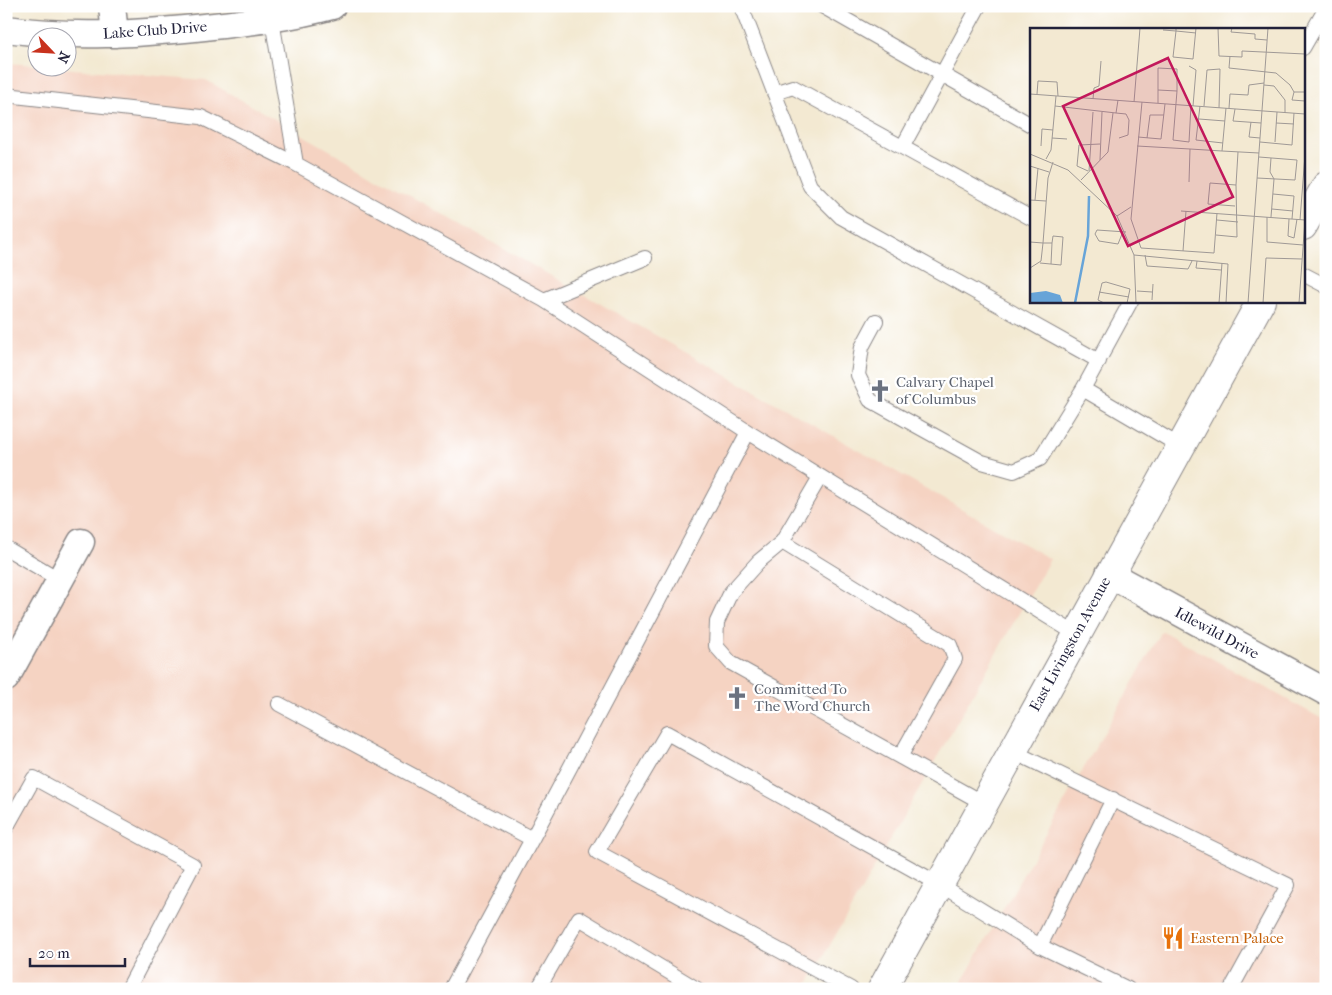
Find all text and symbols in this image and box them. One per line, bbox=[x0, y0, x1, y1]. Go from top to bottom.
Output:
street label: Lake Club Drive bbox=[102, 17, 208, 43]
north arrow bbox=[28, 28, 78, 78]
inset map bbox=[1030, 28, 1304, 302]
text: N bbox=[53, 49, 73, 66]
place label: Calvary Chapel of Columbus bbox=[896, 373, 994, 408]
church icon: Calvary Chapel of Columbus bbox=[867, 378, 893, 404]
street label: East Livingston Avenue bbox=[1026, 573, 1115, 714]
street label: Idlewild Drive bbox=[1172, 603, 1263, 663]
place label: Committed To The Word Church bbox=[754, 680, 871, 715]
church icon: Committed To The Word Church bbox=[724, 685, 750, 711]
restaurant icon: Eastern Palace bbox=[1160, 925, 1186, 951]
place label: Eastern Palace bbox=[1190, 929, 1284, 947]
scale bar bbox=[30, 935, 125, 967]
text: 20 m bbox=[38, 944, 70, 962]

